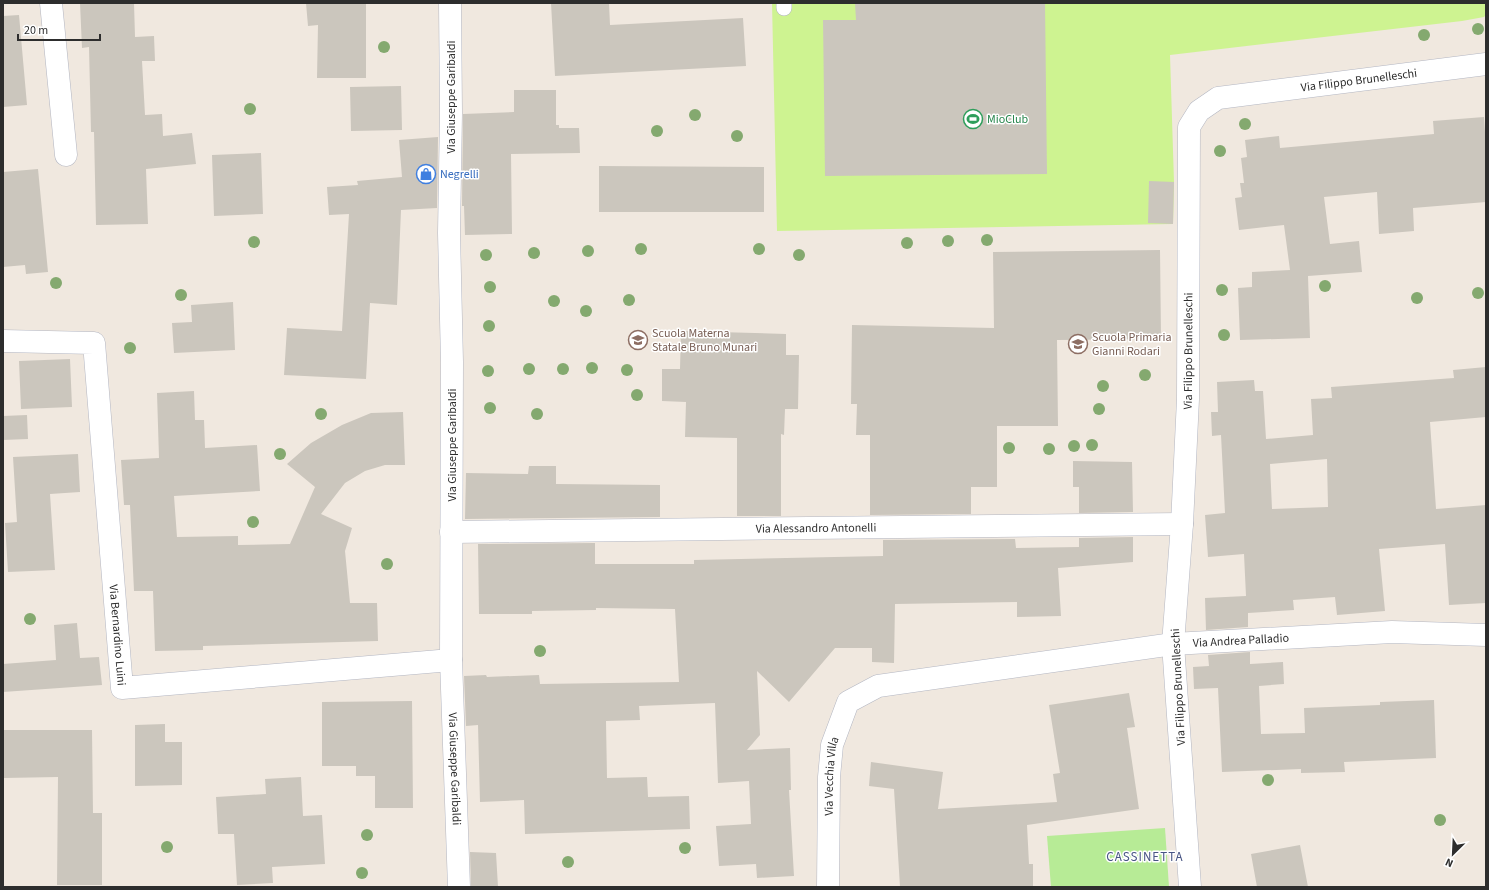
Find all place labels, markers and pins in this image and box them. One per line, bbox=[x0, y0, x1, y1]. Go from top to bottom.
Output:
sports icon: MioClub bbox=[962, 108, 984, 130]
place label: MioClub bbox=[987, 111, 1029, 128]
shop icon: Negrelli bbox=[415, 163, 437, 185]
place label: Negrelli bbox=[440, 166, 479, 183]
place label: Scuola Materna Statale Bruno Munari bbox=[652, 325, 757, 356]
school or university icon: Scuola Materna Statale Bruno Munari bbox=[627, 329, 649, 351]
place label: Scuola Primaria Gianni Rodari bbox=[1092, 329, 1172, 360]
school or university icon: Scuola Primaria Gianni Rodari bbox=[1067, 333, 1089, 355]

